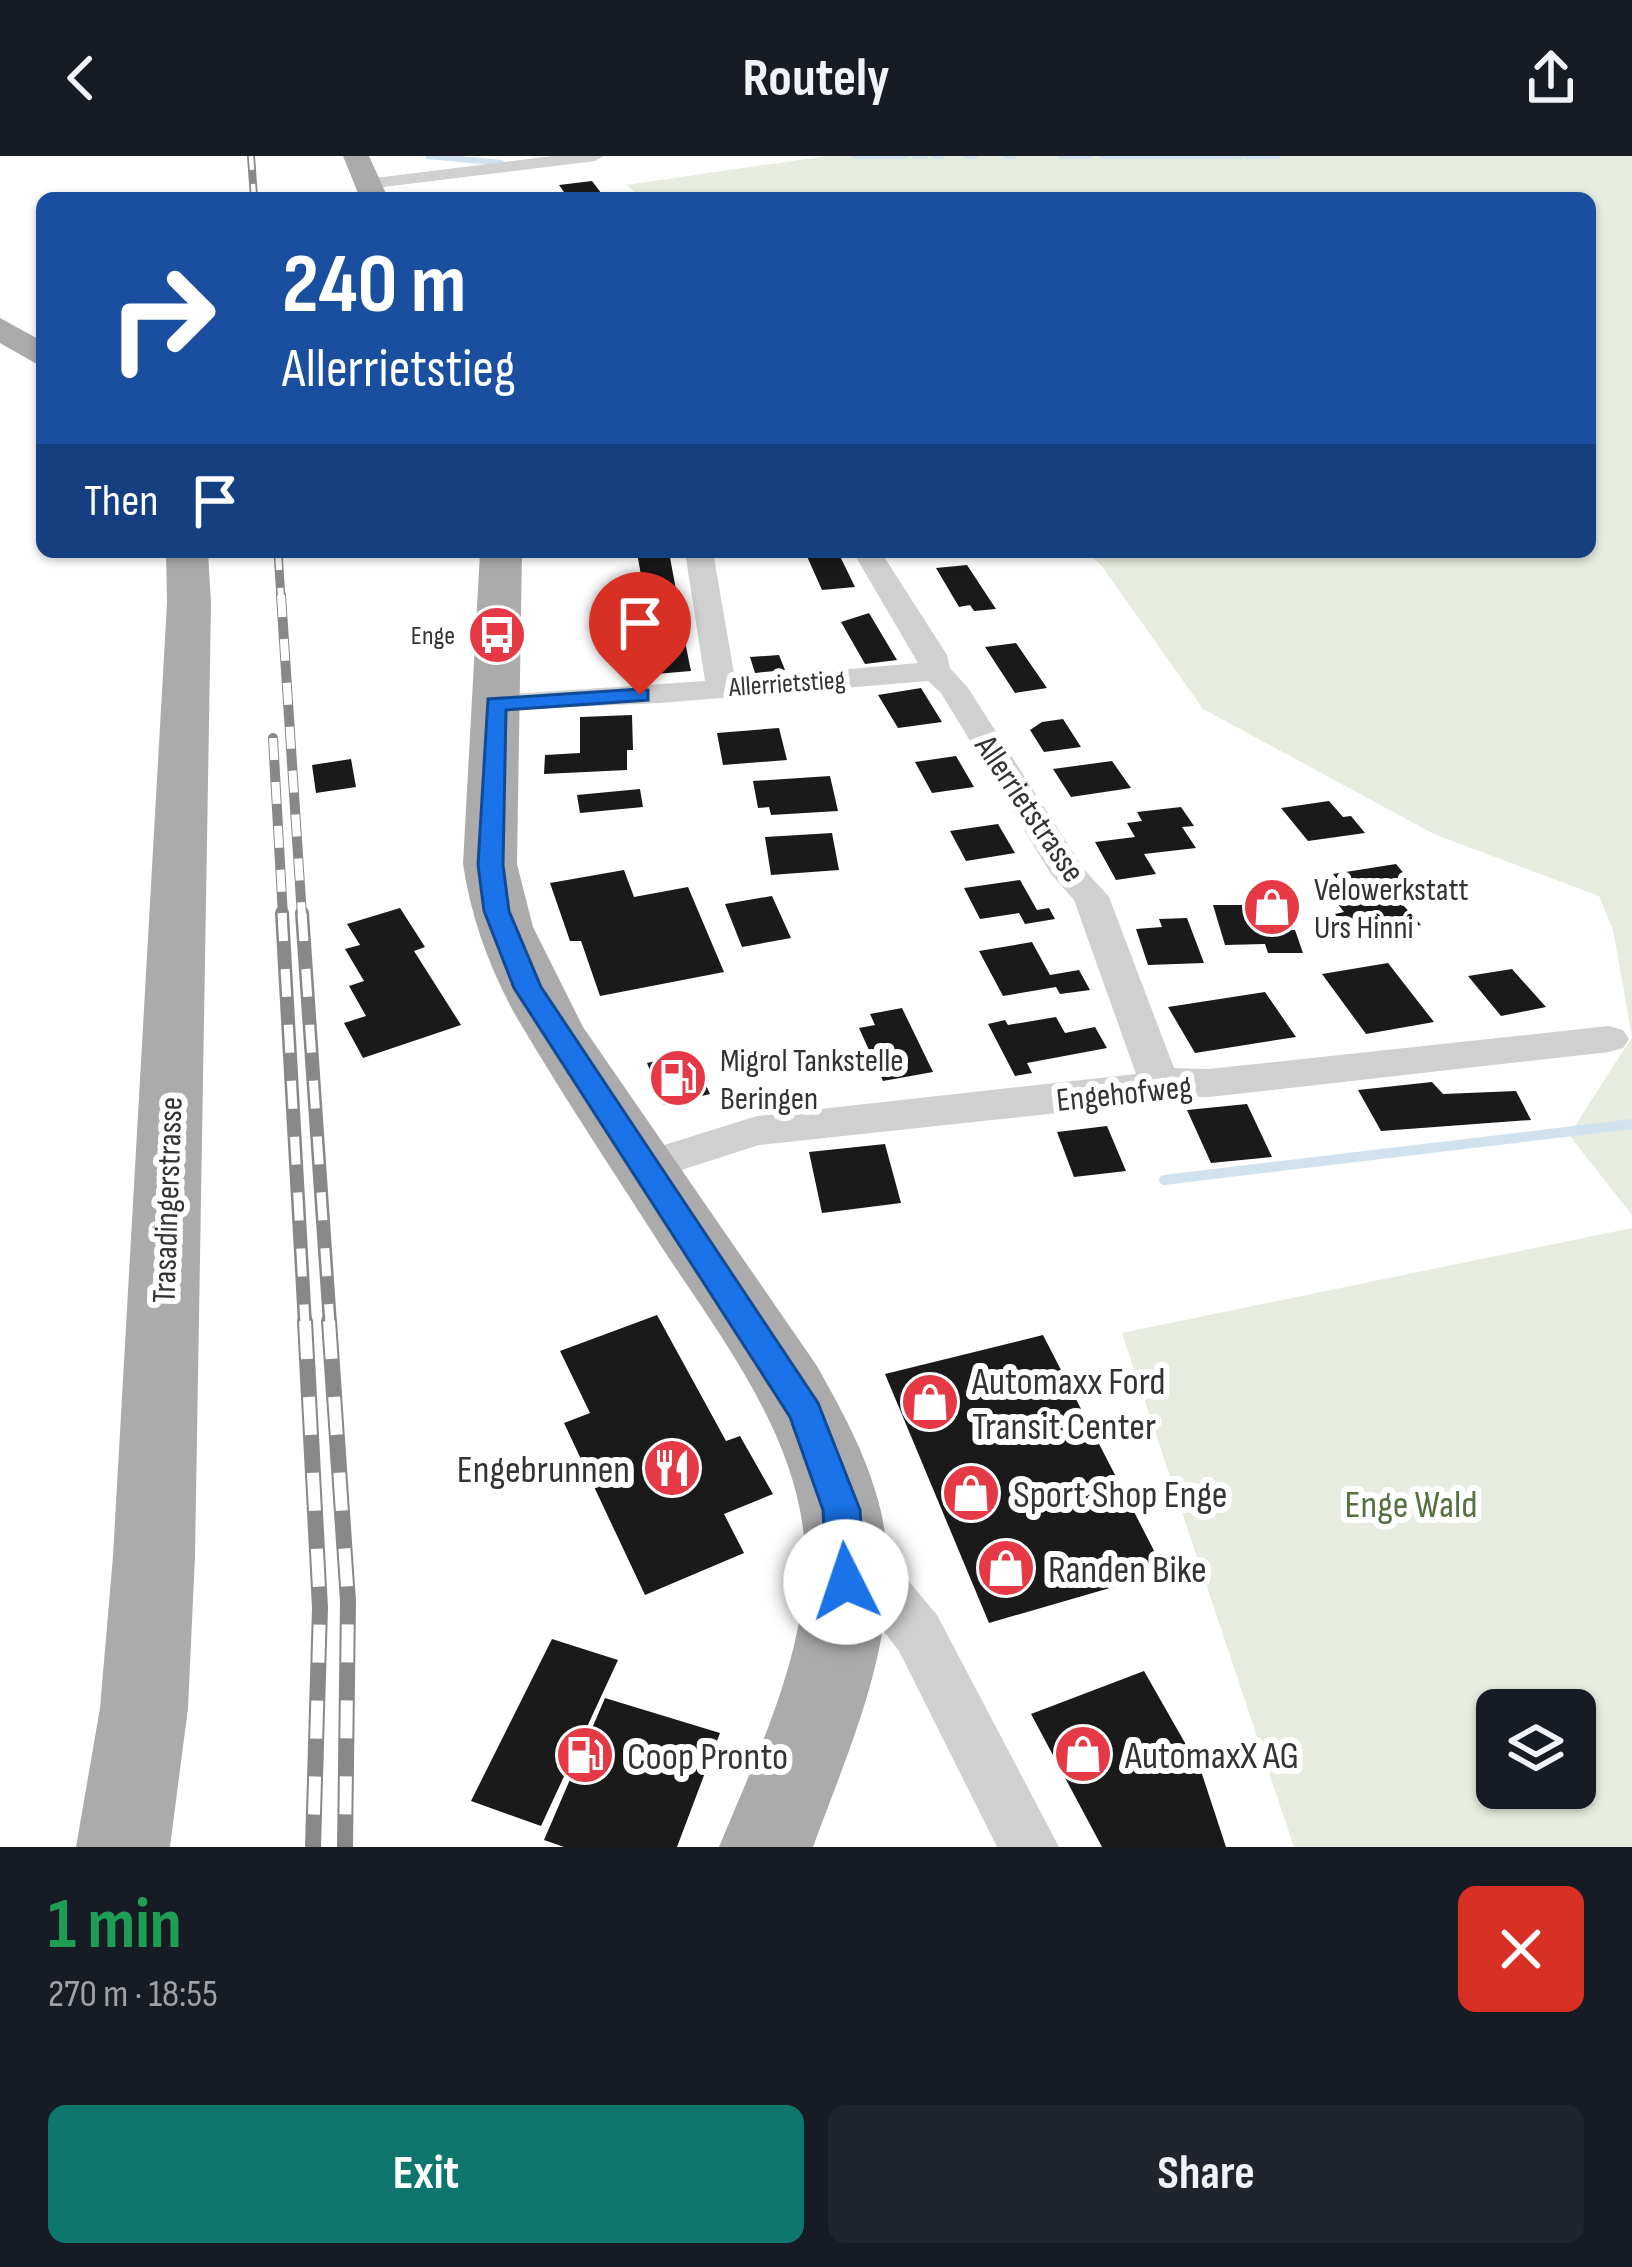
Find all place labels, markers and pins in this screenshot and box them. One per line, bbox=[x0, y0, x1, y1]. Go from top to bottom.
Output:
pin bbox=[589, 572, 691, 695]
bus stop icon: Enge bbox=[466, 604, 528, 666]
place label: Enge bbox=[411, 620, 455, 652]
place label: Velowerkstatt Urs Hinni bbox=[1314, 870, 1469, 948]
shop icon: Velowerkstatt Urs Hinni bbox=[1241, 876, 1303, 938]
place label: Migrol Tankstelle Beringen bbox=[720, 1041, 904, 1119]
fuel station icon: Migrol Tankstelle Beringen bbox=[647, 1047, 709, 1109]
place label: Automaxx Ford Transit Center bbox=[971, 1359, 1166, 1451]
shop icon: Automaxx Ford Transit Center bbox=[899, 1371, 961, 1433]
restaurant icon: Engebrunnen bbox=[641, 1437, 703, 1499]
place label: Engebrunnen bbox=[457, 1447, 630, 1494]
shop icon: Sport Shop Enge bbox=[940, 1462, 1002, 1524]
place label: Sport Shop Enge bbox=[1013, 1472, 1228, 1519]
shop icon: Randen Bike bbox=[975, 1537, 1037, 1599]
place label: Randen Bike bbox=[1048, 1547, 1207, 1594]
shop icon: AutomaxX AG bbox=[1052, 1723, 1114, 1785]
fuel station icon: Coop Pronto bbox=[554, 1724, 616, 1786]
place label: AutomaxX AG bbox=[1124, 1733, 1299, 1780]
place label: Coop Pronto bbox=[627, 1734, 788, 1781]

